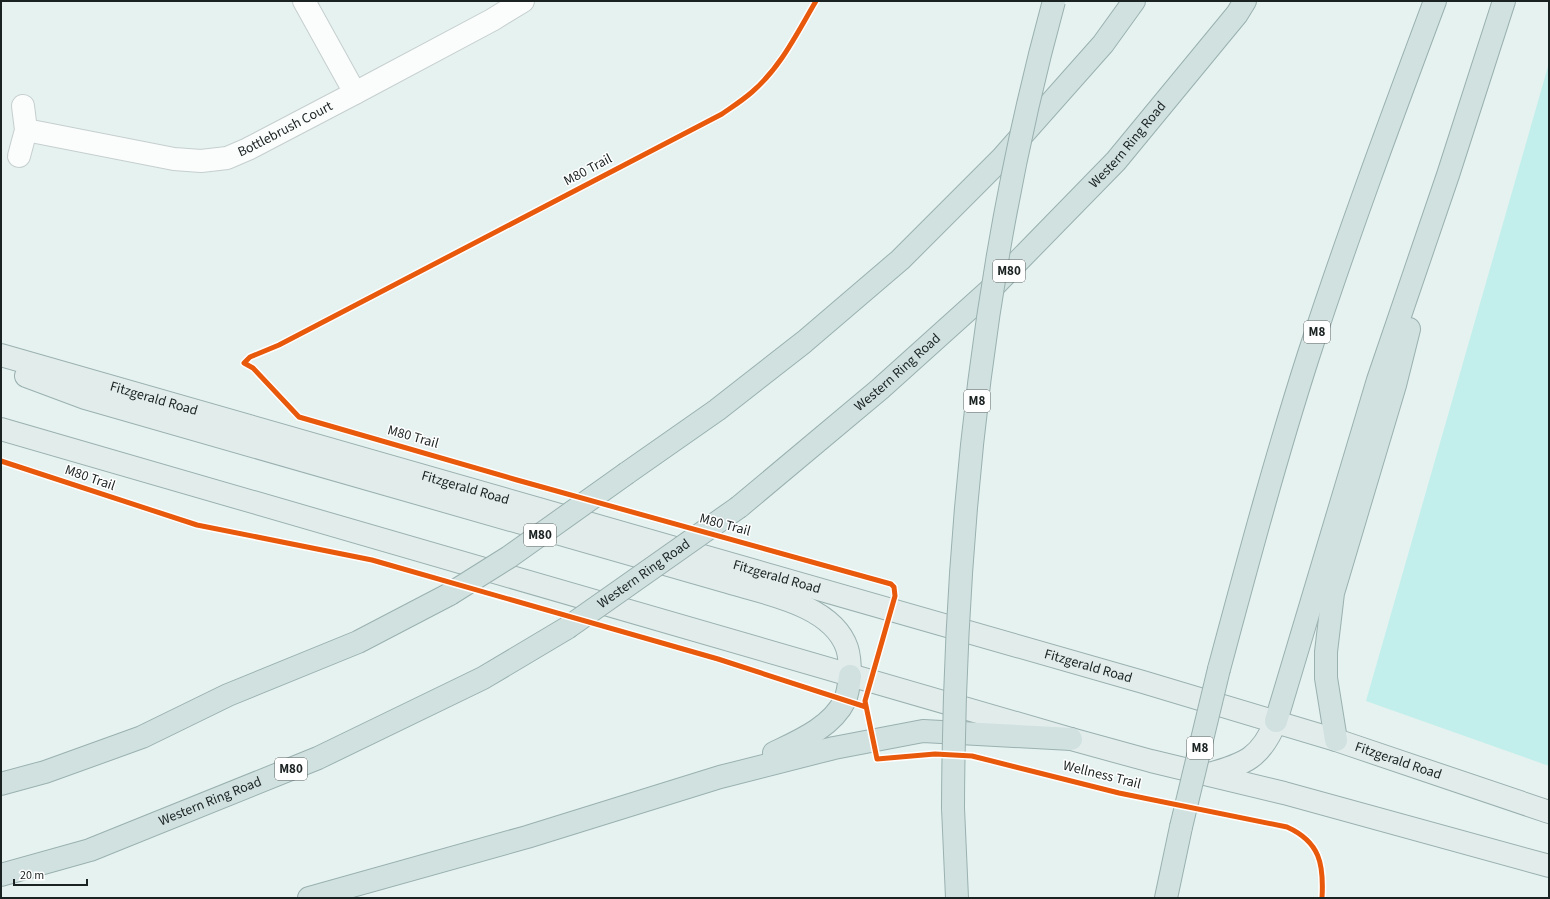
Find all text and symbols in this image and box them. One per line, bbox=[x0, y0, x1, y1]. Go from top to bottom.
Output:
street label: Bottlebrush Court bbox=[235, 96, 337, 162]
street label: Western Ring Road bbox=[1084, 97, 1171, 193]
street label: M80 Trail bbox=[560, 149, 616, 191]
road number: M80 bbox=[993, 260, 1025, 282]
road number: M8 bbox=[1304, 321, 1330, 343]
street label: Western Ring Road bbox=[850, 329, 945, 416]
street label: Fitzgerald Road bbox=[108, 377, 200, 421]
road number: M8 bbox=[964, 390, 990, 412]
street label: M80 Trail bbox=[385, 420, 441, 454]
street label: M80 Trail bbox=[62, 460, 118, 496]
street label: Fitzgerald Road bbox=[419, 466, 512, 510]
street label: M80 Trail bbox=[697, 509, 753, 542]
road number: M80 bbox=[524, 524, 556, 546]
street label: Western Ring Road bbox=[593, 534, 694, 614]
street label: Fitzgerald Road bbox=[730, 555, 823, 599]
street label: Fitzgerald Road bbox=[1042, 644, 1135, 688]
road number: M8 bbox=[1187, 737, 1213, 759]
street label: Fitzgerald Road bbox=[1352, 737, 1444, 785]
street label: Wellness Trail bbox=[1061, 756, 1143, 794]
road number: M80 bbox=[275, 758, 307, 780]
street label: Western Ring Road bbox=[156, 772, 265, 831]
scale bar bbox=[14, 861, 87, 887]
text: 20 m bbox=[20, 867, 44, 884]

